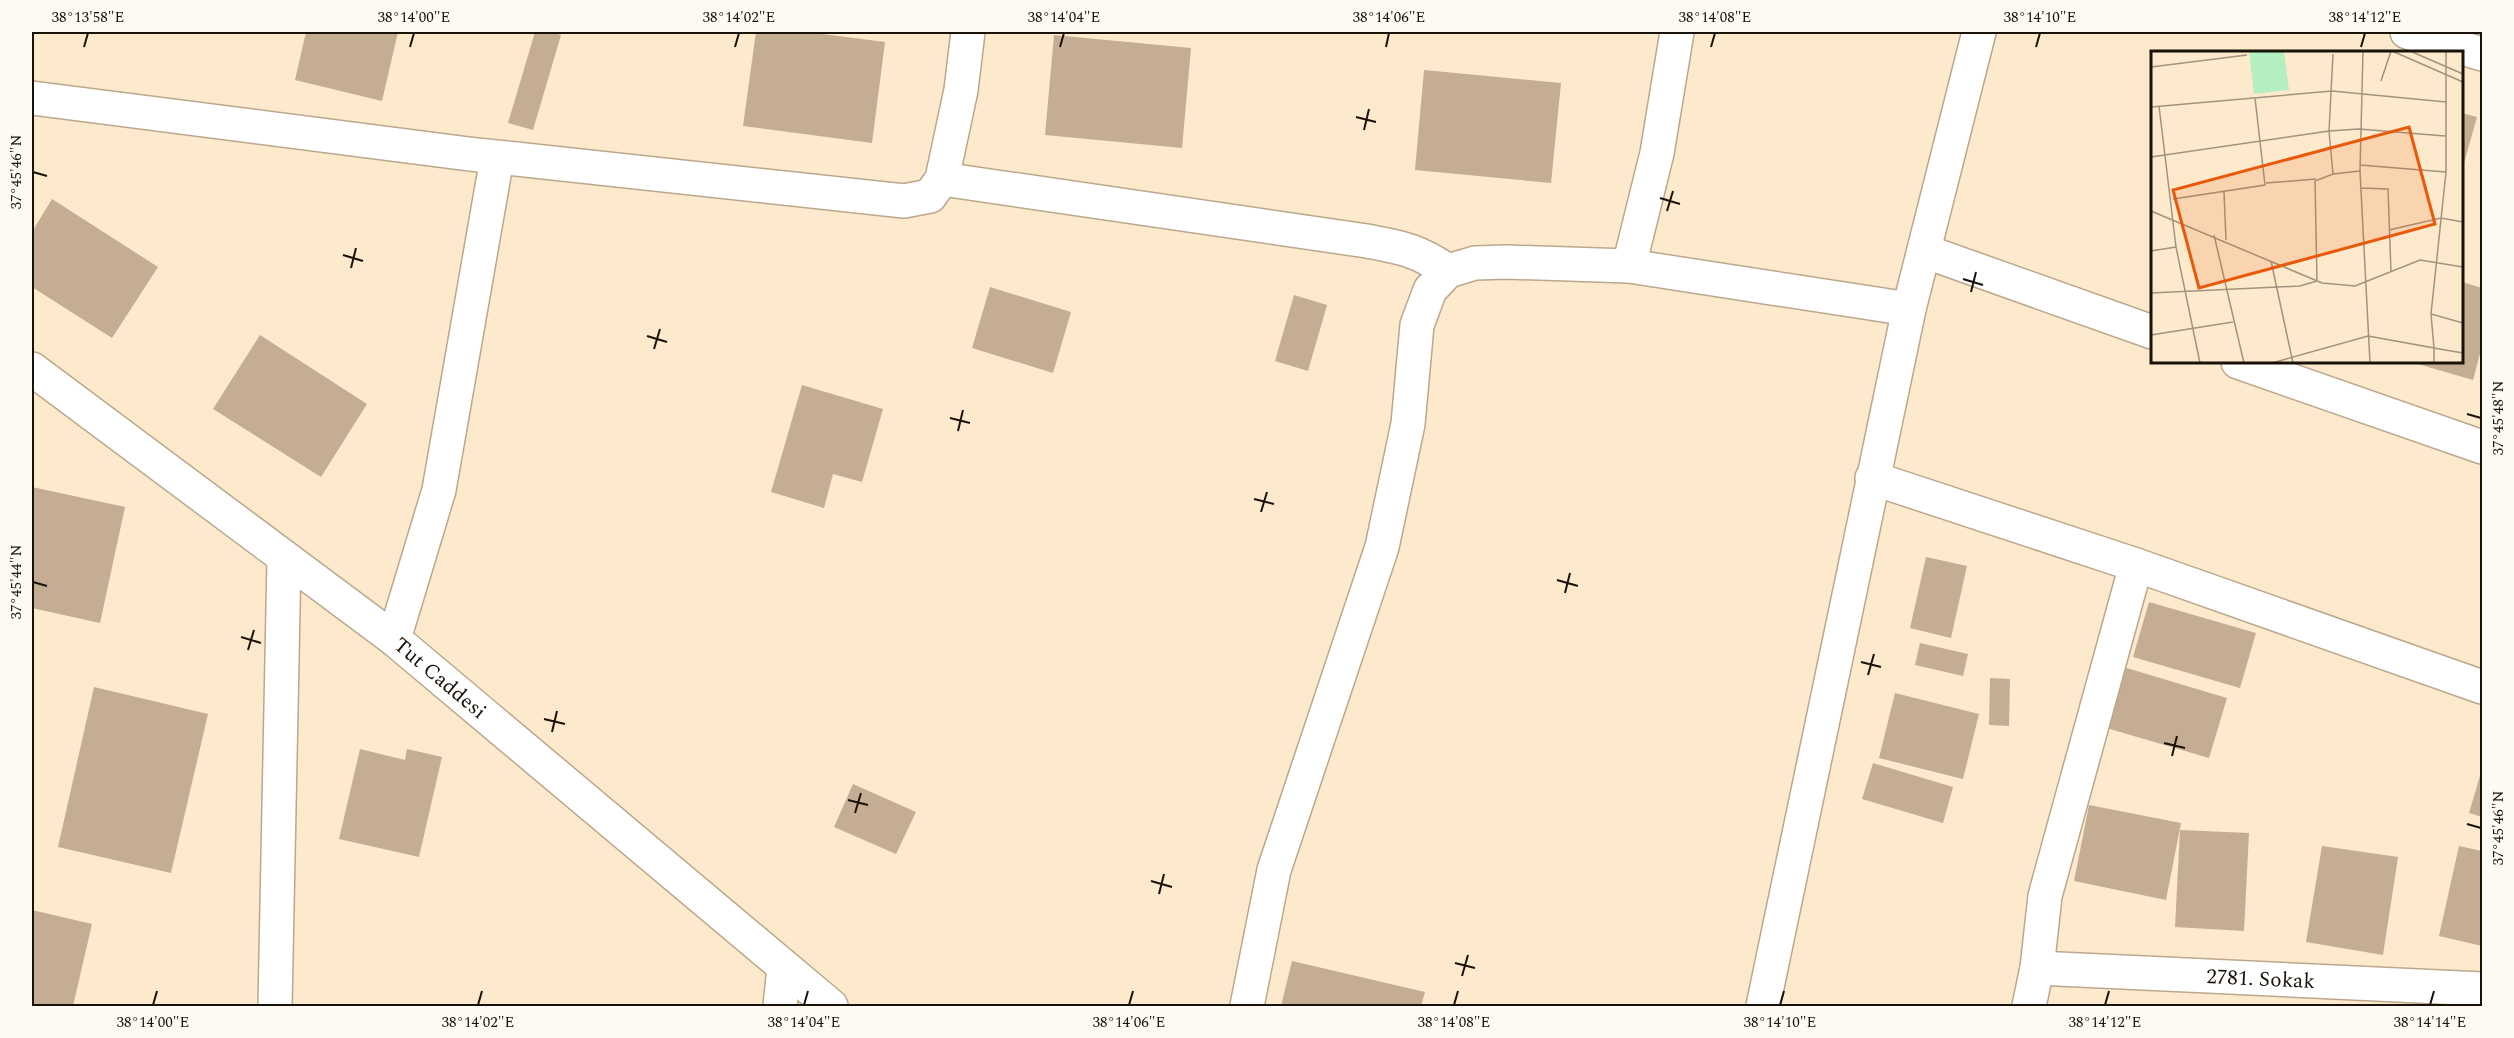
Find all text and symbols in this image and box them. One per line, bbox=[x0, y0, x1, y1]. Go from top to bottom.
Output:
text: 38°13'58"E bbox=[52, 6, 124, 29]
text: 38°14'00"E bbox=[378, 6, 450, 29]
text: 38°14'02"E bbox=[703, 6, 775, 29]
text: 38°14'04"E bbox=[1028, 6, 1100, 29]
text: 38°14'06"E bbox=[1353, 6, 1425, 29]
text: 38°14'08"E bbox=[1679, 6, 1751, 29]
text: 38°14'10"E bbox=[2004, 6, 2076, 29]
text: 38°14'12"E bbox=[2329, 6, 2401, 29]
inset map bbox=[2151, 51, 2463, 363]
text: 37°45'46"N bbox=[5, 134, 28, 210]
text: 37°45'48"N bbox=[2487, 380, 2510, 456]
text: 37°45'44"N bbox=[5, 544, 28, 620]
street label: Tut Caddesi bbox=[386, 630, 493, 727]
text: 37°45'46"N bbox=[2487, 790, 2510, 866]
street label: 2781. Sokak bbox=[2206, 961, 2316, 998]
text: 38°14'00"E bbox=[117, 1011, 189, 1034]
text: 38°14'02"E bbox=[442, 1011, 514, 1034]
text: 38°14'04"E bbox=[768, 1011, 840, 1034]
text: 38°14'06"E bbox=[1093, 1011, 1165, 1034]
text: 38°14'08"E bbox=[1418, 1011, 1490, 1034]
text: 38°14'10"E bbox=[1744, 1011, 1816, 1034]
text: 38°14'12"E bbox=[2069, 1011, 2141, 1034]
text: 38°14'14"E bbox=[2394, 1011, 2466, 1034]

